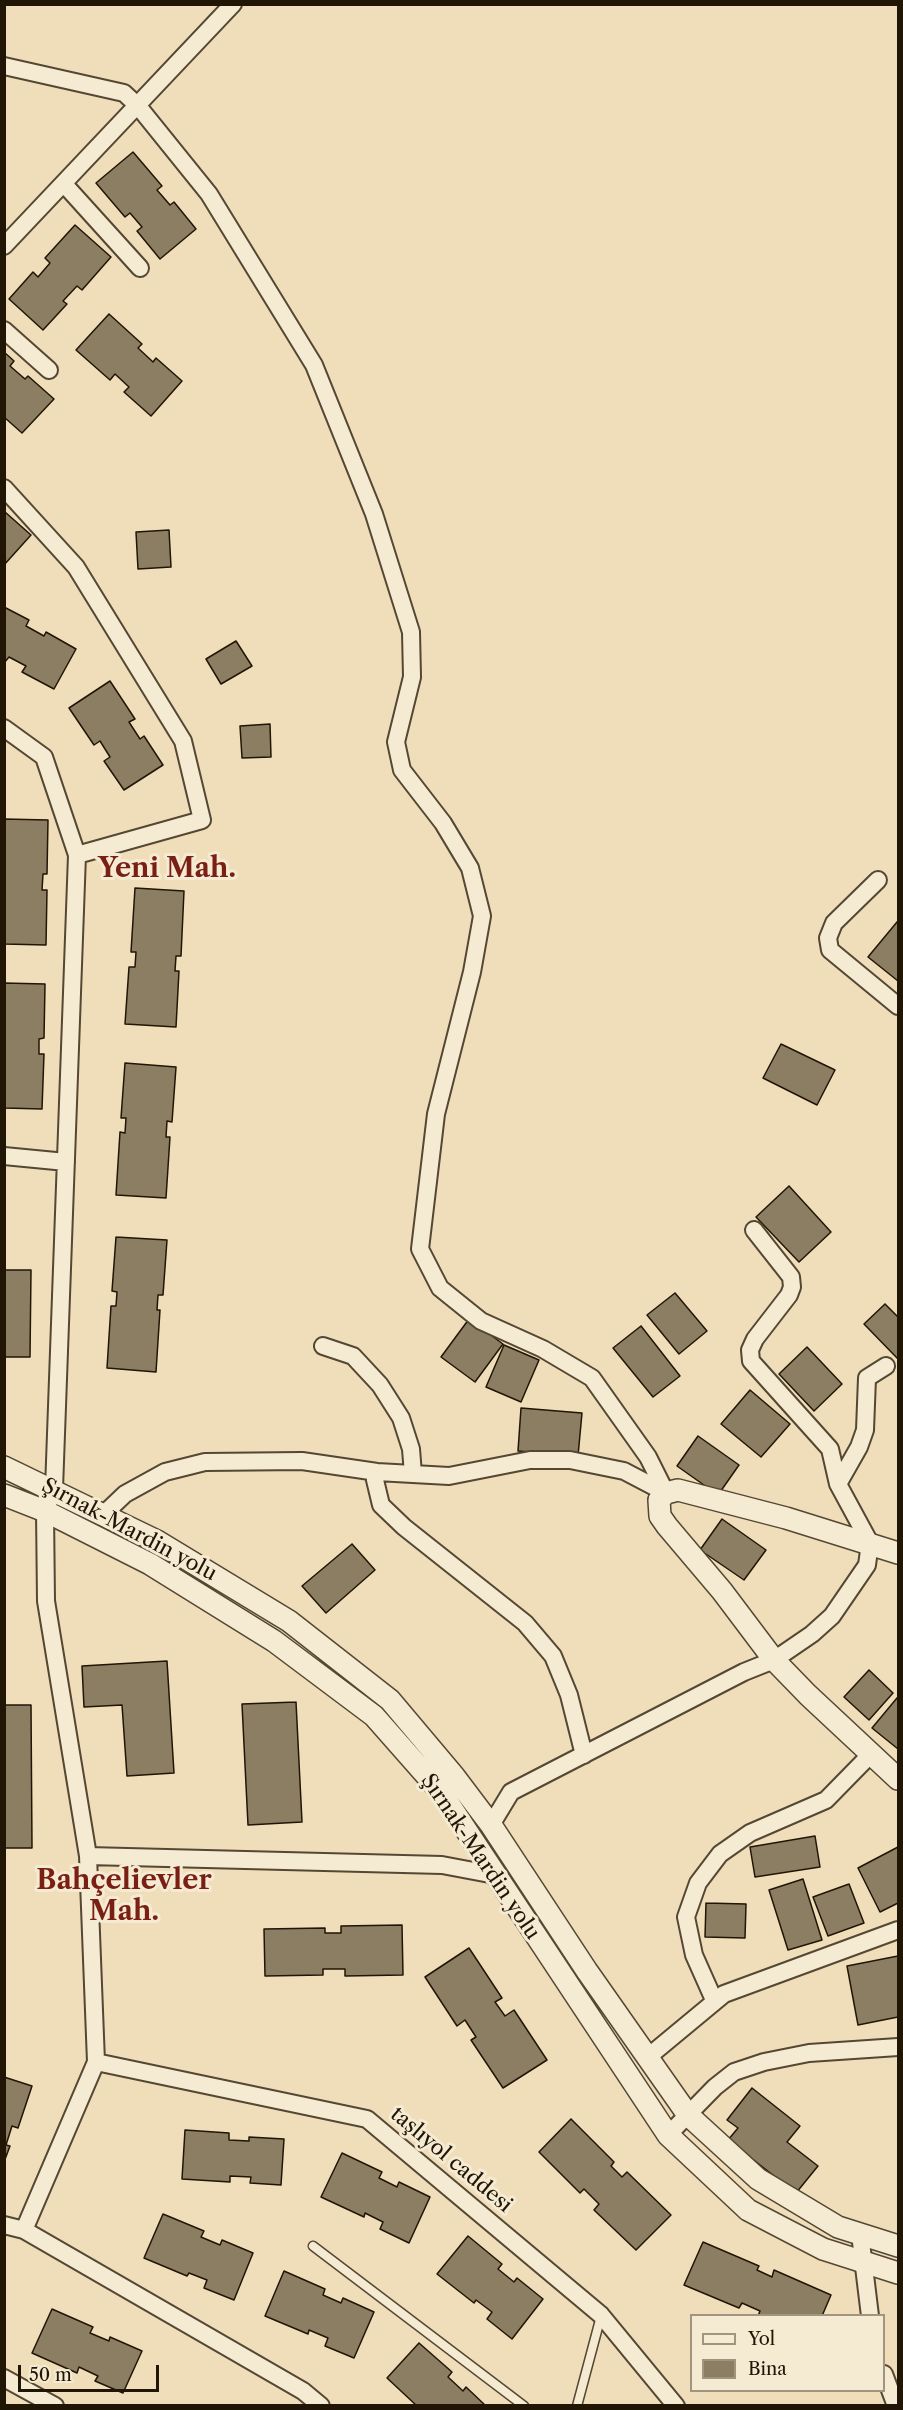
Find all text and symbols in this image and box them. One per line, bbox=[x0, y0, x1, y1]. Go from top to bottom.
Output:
district label: Yeni Mah. bbox=[98, 853, 236, 885]
street label: Şırnak-Mardin yolu bbox=[37, 1473, 221, 1587]
street label: Şırnak-Mardin yolu bbox=[415, 1769, 545, 1945]
district label: Bahçelievler Mah. bbox=[36, 1865, 212, 1928]
street label: taşlıyol caddesi bbox=[385, 2102, 517, 2218]
legend bbox=[690, 2314, 885, 2392]
text: Yol bbox=[748, 2328, 775, 2350]
scale bar bbox=[21, 2353, 162, 2391]
text: Bina bbox=[748, 2358, 787, 2380]
text: 50 m bbox=[29, 2364, 72, 2386]

